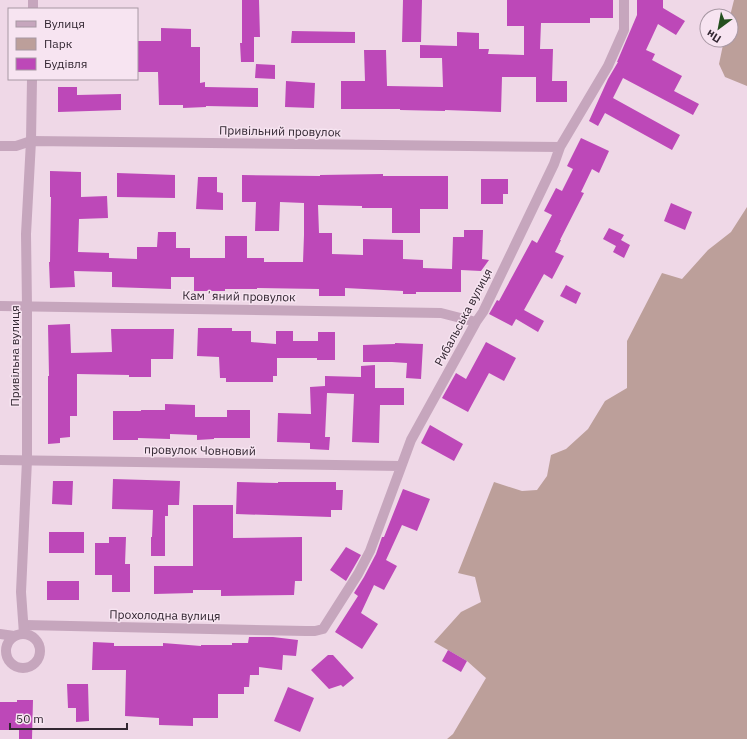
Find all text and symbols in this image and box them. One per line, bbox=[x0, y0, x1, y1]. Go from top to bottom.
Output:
legend bbox=[8, 8, 138, 80]
north arrow bbox=[699, 8, 739, 48]
text: Вулиця bbox=[44, 16, 85, 31]
text: Пн bbox=[704, 27, 724, 46]
text: Парк bbox=[44, 36, 73, 51]
text: Будівля bbox=[44, 56, 87, 71]
street label: Привільний провулок bbox=[219, 122, 342, 140]
street label: Рибальська вулиця bbox=[431, 266, 495, 368]
street label: Камʼяний провулок bbox=[182, 288, 296, 304]
street label: Привільна вулиця bbox=[7, 305, 22, 407]
street label: провулок Човновий bbox=[144, 442, 256, 458]
street label: Прохолодна вулиця bbox=[109, 607, 221, 623]
scale bar bbox=[10, 705, 127, 731]
text: 50 m bbox=[16, 711, 44, 726]

